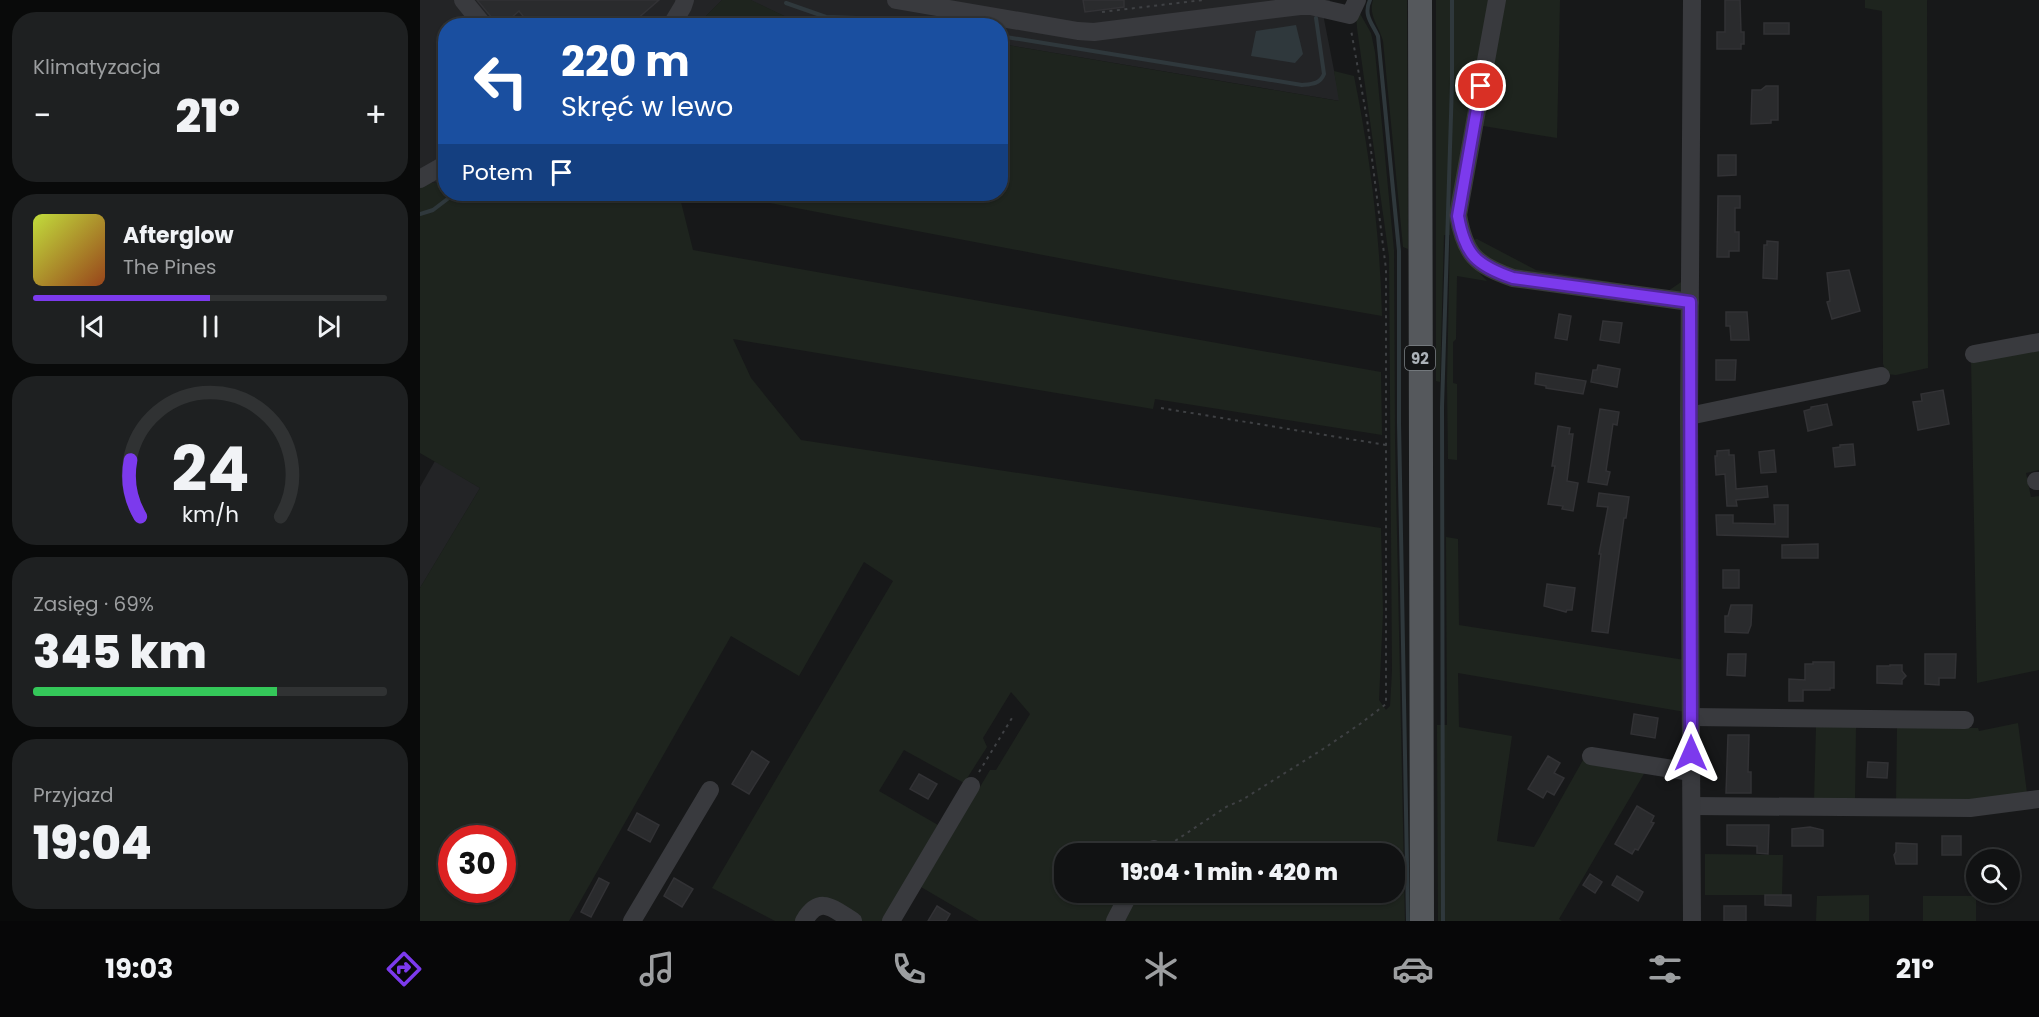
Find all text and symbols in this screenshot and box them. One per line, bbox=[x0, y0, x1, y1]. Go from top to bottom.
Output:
text: 220 m bbox=[561, 32, 690, 91]
icon: left bbox=[462, 42, 540, 120]
text: Klimatyzacja bbox=[33, 53, 161, 81]
pin bbox=[1455, 60, 1506, 111]
icon: arrive bbox=[1464, 69, 1497, 102]
text: 21° bbox=[176, 85, 240, 148]
text: Skręć w lewo bbox=[561, 88, 733, 125]
text: − bbox=[33, 92, 51, 139]
text: + bbox=[364, 92, 387, 139]
icon: arrive bbox=[545, 156, 578, 189]
text: Potem bbox=[462, 157, 533, 188]
text: Afterglow bbox=[123, 220, 234, 251]
text: The Pines bbox=[123, 253, 217, 281]
icon: previous bbox=[76, 310, 109, 343]
icon: pause bbox=[194, 310, 227, 343]
icon: next bbox=[312, 310, 345, 343]
road number: 92 bbox=[1405, 346, 1435, 370]
text: 24 bbox=[171, 426, 249, 514]
text: km/h bbox=[181, 500, 239, 531]
text: Zasięg · 69% bbox=[33, 590, 154, 618]
text: 345 km bbox=[33, 621, 207, 684]
position arrow bbox=[1659, 721, 1723, 785]
text: Przyjazd bbox=[33, 781, 114, 809]
text: 19:04 bbox=[33, 812, 152, 875]
speed limit sign: 30 bbox=[438, 825, 516, 903]
map controls bbox=[1966, 849, 2020, 903]
button: search bbox=[1966, 849, 2020, 903]
text: 19:04 · 1 min · 420 m bbox=[1121, 857, 1338, 888]
icon: directions bbox=[383, 948, 425, 990]
icon: music bbox=[636, 948, 678, 990]
icon: phone bbox=[888, 948, 930, 990]
icon: climate bbox=[1140, 948, 1182, 990]
icon: car bbox=[1392, 948, 1434, 990]
icon: filters bbox=[1644, 948, 1686, 990]
text: 19:03 bbox=[105, 950, 173, 987]
text: 21° bbox=[1896, 950, 1934, 987]

